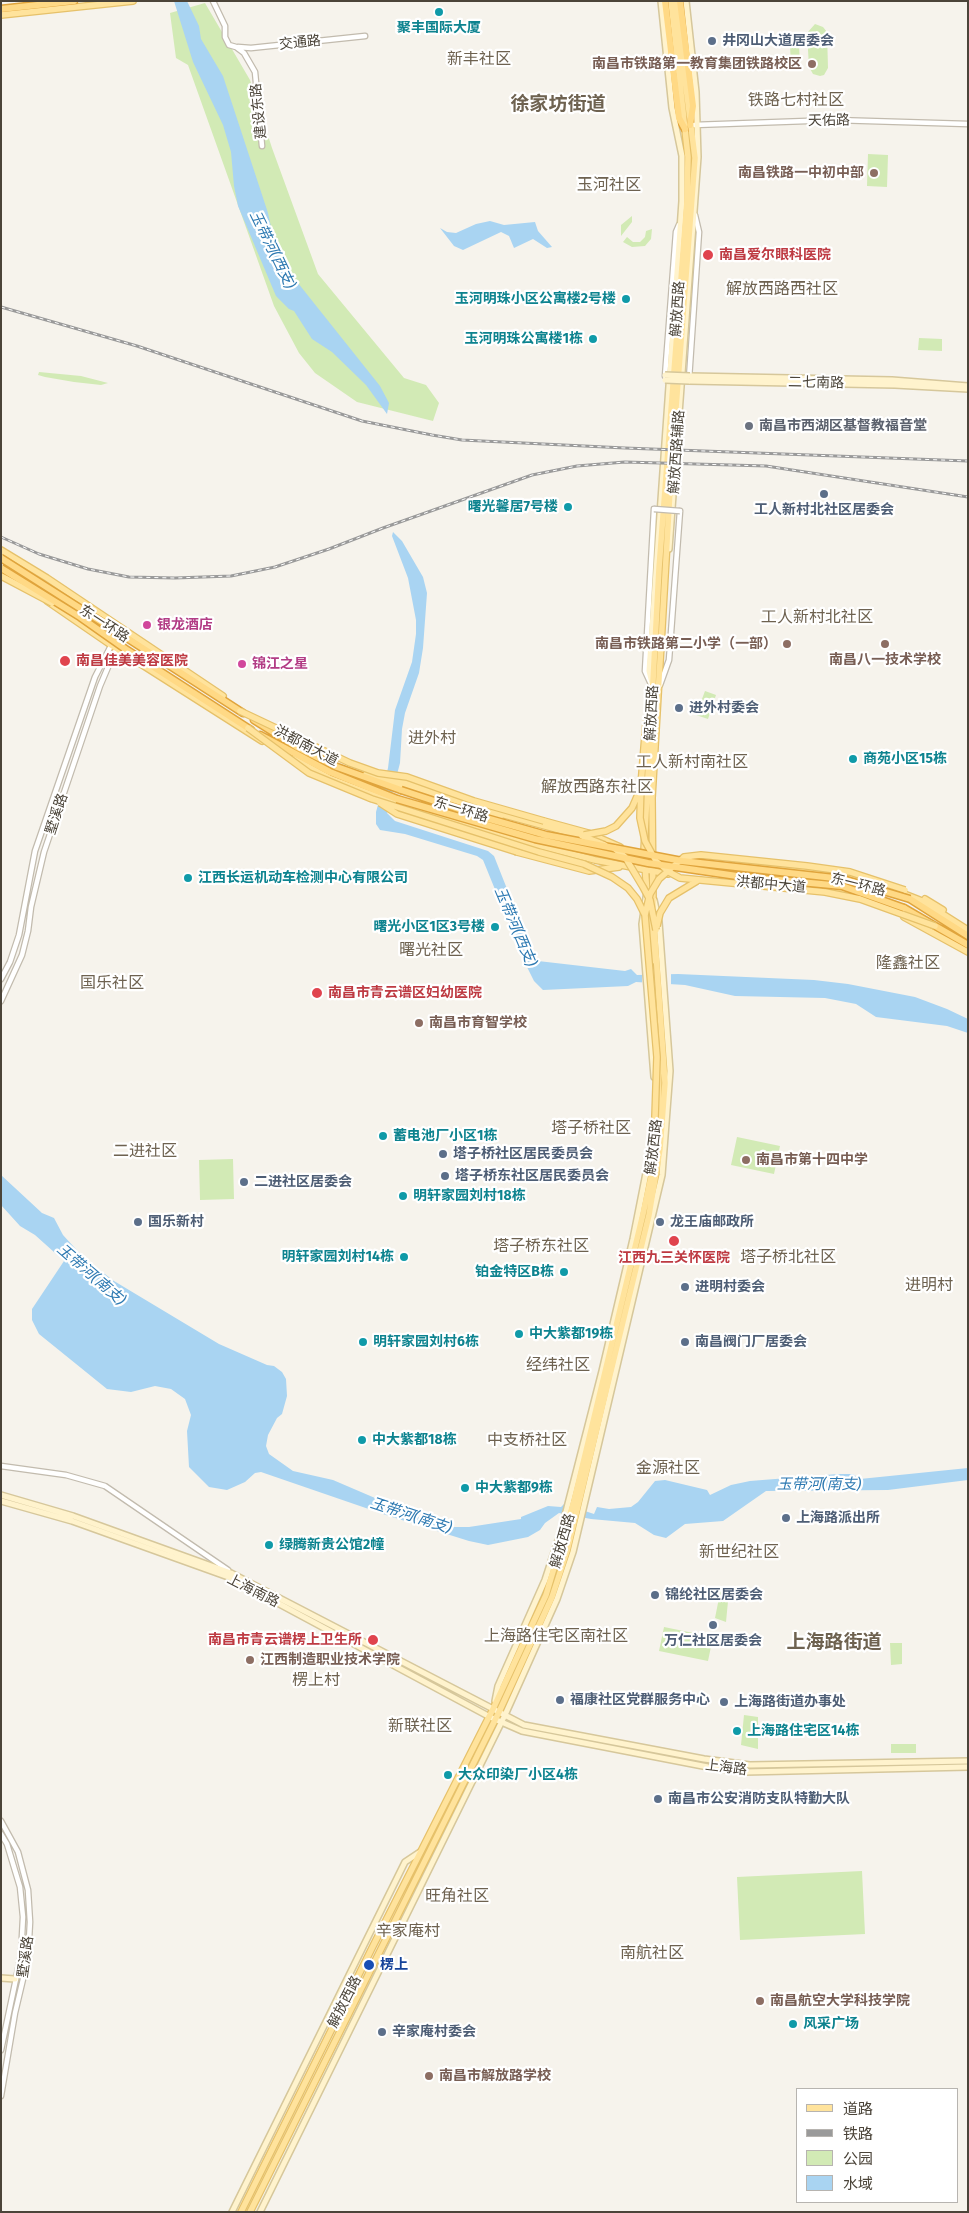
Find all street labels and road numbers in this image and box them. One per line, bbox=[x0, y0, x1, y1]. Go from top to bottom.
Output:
street label: 交通路 bbox=[278, 32, 322, 54]
street label: 建设东路 bbox=[248, 82, 270, 140]
street label: 天佑路 bbox=[808, 112, 850, 130]
street label: 解放西路 bbox=[668, 280, 688, 338]
street label: 二七南路 bbox=[788, 374, 844, 392]
street label: 解放西路辅路 bbox=[666, 410, 688, 494]
street label: 东一环路 bbox=[76, 602, 132, 646]
street label: 解放西路 bbox=[642, 685, 662, 741]
street label: 洪都南大道 bbox=[271, 722, 341, 770]
street label: 墅溪路 bbox=[43, 791, 71, 837]
street label: 东一环路 bbox=[432, 794, 490, 826]
street label: 东一环路 bbox=[829, 870, 887, 900]
street label: 洪都中大道 bbox=[735, 874, 807, 896]
street label: 解放西路 bbox=[642, 1118, 666, 1176]
street label: 解放西路 bbox=[547, 1512, 579, 1570]
street label: 上海南路 bbox=[224, 1571, 282, 1611]
street label: 上海路 bbox=[704, 1757, 748, 1779]
street label: 墅溪路 bbox=[15, 1935, 37, 1979]
street label: 解放西路 bbox=[325, 1973, 365, 2031]

